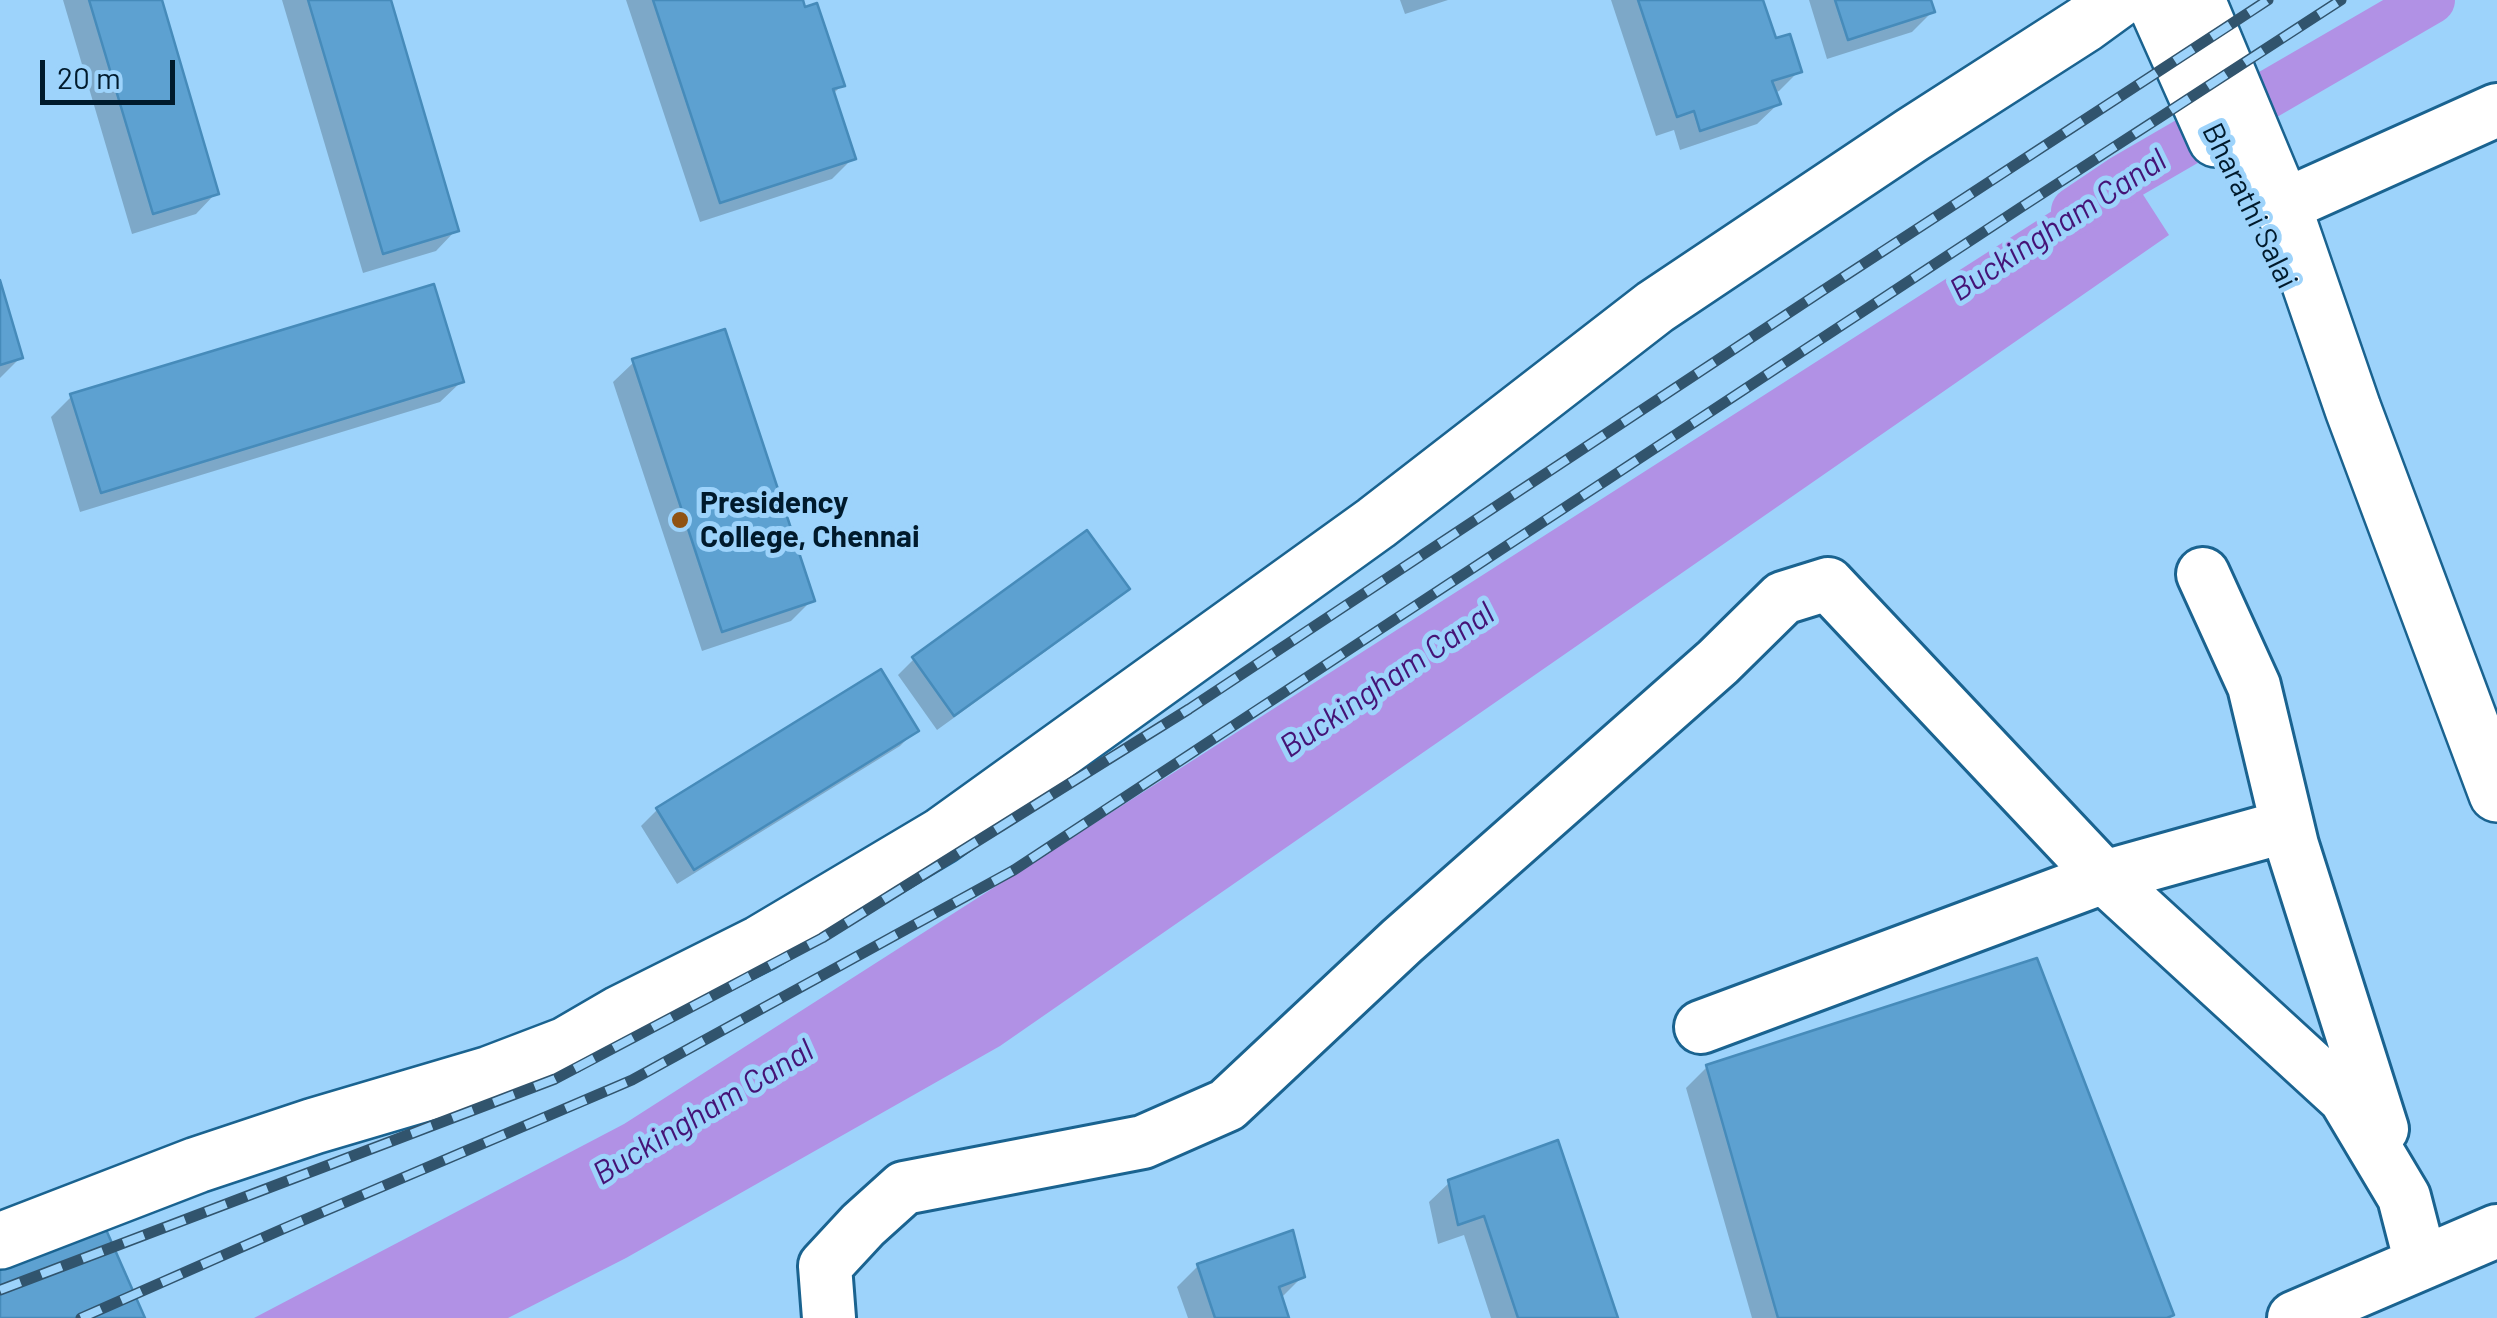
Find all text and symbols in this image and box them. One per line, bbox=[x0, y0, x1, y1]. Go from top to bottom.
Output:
scale bar bbox=[45, 40, 180, 102]
text: 20 m bbox=[57, 59, 121, 95]
street label: Bharathi Salai bbox=[2194, 117, 2306, 295]
water label: Buckingham Canal bbox=[1943, 141, 2173, 309]
place label: Presidency College, Chennai bbox=[700, 485, 920, 556]
marker: Presidency College, Chennai bbox=[669, 509, 691, 531]
water label: Buckingham Canal bbox=[1272, 594, 1502, 766]
water label: Buckingham Canal bbox=[586, 1031, 820, 1193]

